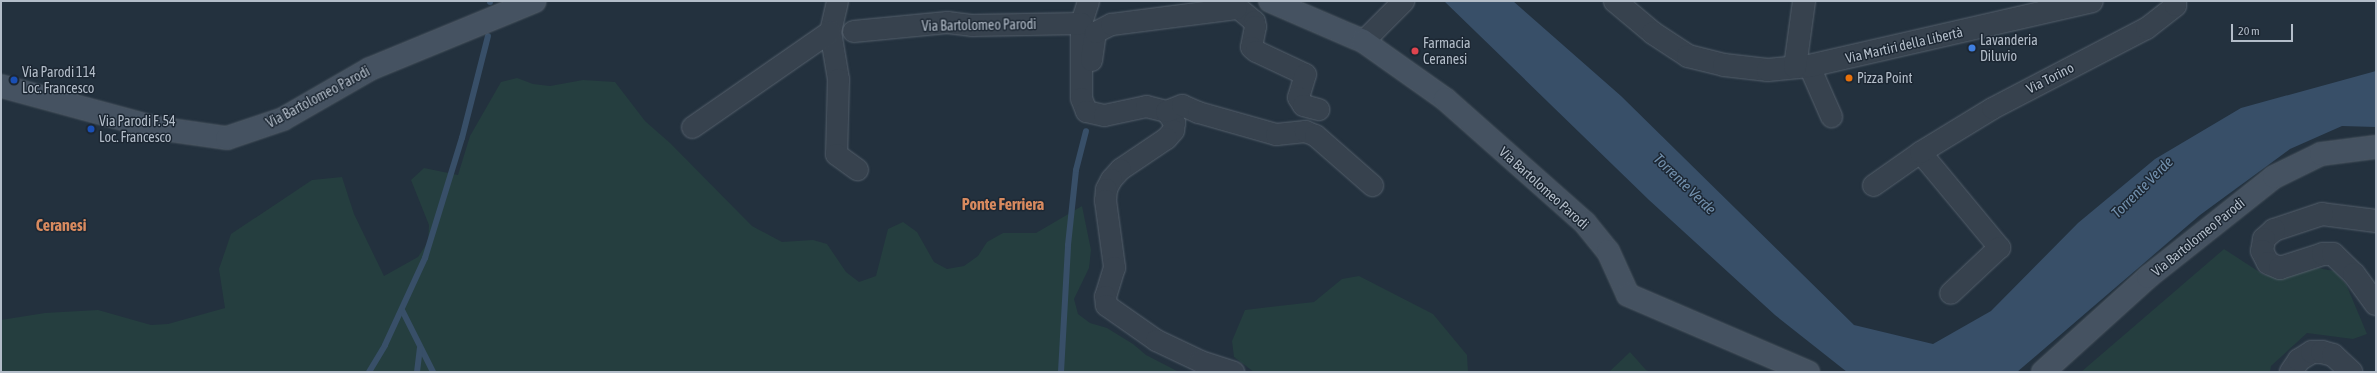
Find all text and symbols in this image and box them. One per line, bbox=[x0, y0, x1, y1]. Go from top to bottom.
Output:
street label: Via Bartolomeo Parodi bbox=[921, 16, 1037, 34]
scale bar bbox=[2233, 16, 2295, 42]
street label: Via Martiri della Libertà bbox=[1844, 23, 1964, 67]
text: 20 m bbox=[2238, 24, 2260, 38]
place label: Lavanderia Diluvio bbox=[1980, 32, 2038, 64]
place label: Farmacia Ceranesi bbox=[1423, 35, 1471, 68]
marker: Lavanderia Diluvio bbox=[1967, 43, 1977, 53]
marker: Farmacia Ceranesi bbox=[1410, 46, 1420, 56]
street label: Via Torino bbox=[2023, 59, 2077, 97]
street label: Via Bartolomeo Parodi bbox=[263, 63, 373, 131]
place label: Via Parodi 114 Loc. Francesco bbox=[22, 64, 96, 96]
place label: Pizza Point bbox=[1857, 70, 1913, 86]
marker: Pizza Point bbox=[1844, 73, 1854, 83]
marker: Via Parodi 114 Loc. Francesco bbox=[9, 75, 19, 85]
place label: Via Parodi F. 54 Loc. Francesco bbox=[99, 113, 176, 146]
marker: Via Parodi F. 54 Loc. Francesco bbox=[86, 124, 96, 134]
street label: Via Bartolomeo Parodi bbox=[1496, 143, 1592, 233]
water label: Torrente Verde bbox=[1650, 150, 1720, 218]
water label: Torrente Verde bbox=[2107, 152, 2177, 222]
district label: Ponte Ferriera bbox=[962, 194, 1044, 214]
street label: Via Bartolomeo Parodi bbox=[2148, 194, 2248, 280]
district label: Ceranesi bbox=[36, 215, 86, 235]

